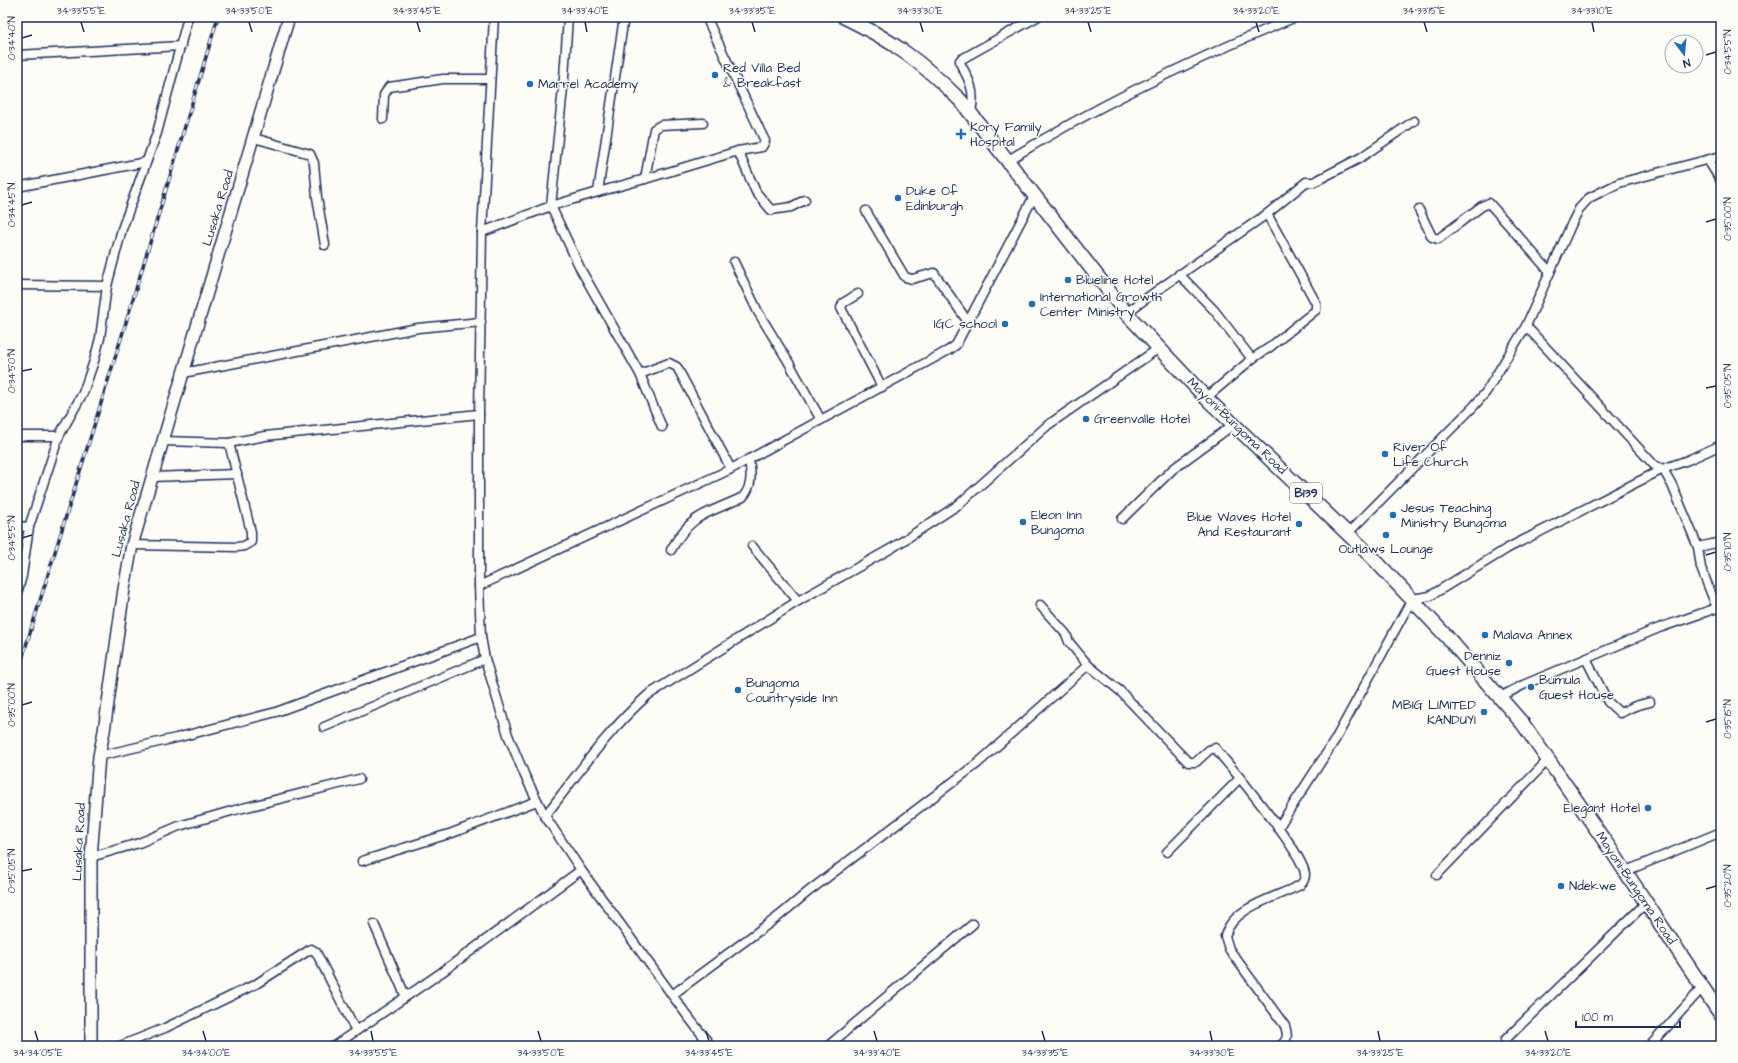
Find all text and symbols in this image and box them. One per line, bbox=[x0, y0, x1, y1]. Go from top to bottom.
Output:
text: 34°33'55"E bbox=[57, 4, 105, 18]
text: 34°33'50"E bbox=[225, 4, 273, 18]
text: 34°33'45"E bbox=[393, 4, 441, 18]
text: 34°33'40"E bbox=[561, 4, 609, 18]
text: 34°33'35"E bbox=[729, 4, 775, 18]
text: 34°33'30"E bbox=[897, 4, 943, 18]
text: 34°33'25"E bbox=[1065, 4, 1112, 18]
text: 34°33'20"E bbox=[1233, 4, 1279, 18]
text: 34°33'15"E bbox=[1403, 4, 1445, 18]
text: 34°33'10"E bbox=[1571, 4, 1613, 18]
text: 0°34'40"N bbox=[5, 16, 19, 60]
text: 0°34'55"N bbox=[1721, 30, 1735, 74]
north arrow bbox=[1664, 34, 1704, 74]
text: N bbox=[1681, 55, 1692, 71]
place label: Red Villa Bed & Breakfast bbox=[723, 59, 802, 92]
marker: Red Villa Bed & Breakfast bbox=[710, 70, 720, 80]
place label: Marrel Academy bbox=[538, 75, 638, 94]
marker: Marrel Academy bbox=[525, 79, 535, 89]
place label: Kory Family Hospital bbox=[970, 118, 1042, 151]
marker: Kory Family Hospital bbox=[955, 128, 967, 140]
street label: Lusaka Road bbox=[198, 168, 238, 248]
place label: Duke Of Edinburgh bbox=[906, 182, 964, 216]
text: 0°34'45"N bbox=[5, 183, 19, 227]
marker: Duke Of Edinburgh bbox=[893, 193, 903, 203]
text: 0°35'00"N bbox=[1721, 197, 1735, 241]
place label: Blueline Hotel bbox=[1076, 271, 1153, 289]
marker: Blueline Hotel bbox=[1063, 275, 1073, 285]
place label: International Growth Center Ministry bbox=[1040, 288, 1162, 322]
marker: International Growth Center Ministry bbox=[1027, 299, 1037, 309]
place label: IGC school bbox=[934, 315, 997, 333]
marker: IGC school bbox=[1000, 319, 1010, 329]
text: 0°34'50"N bbox=[5, 349, 19, 393]
text: 0°35'05"N bbox=[1721, 364, 1735, 408]
street label: Mayoni-Bungoma Road bbox=[1182, 374, 1291, 479]
place label: Greenvalle Hotel bbox=[1094, 410, 1190, 428]
marker: Greenvalle Hotel bbox=[1081, 414, 1091, 424]
place label: River Of Life Church bbox=[1393, 438, 1469, 471]
marker: River Of Life Church bbox=[1380, 449, 1390, 459]
street label: Lusaka Road bbox=[107, 478, 145, 559]
road number: B139 bbox=[1290, 483, 1322, 503]
place label: Jesus Teaching Ministry Bungoma bbox=[1401, 499, 1507, 533]
place label: Eleon Inn Bungoma bbox=[1031, 506, 1084, 540]
place label: Blue Waves Hotel And Restaurant bbox=[1187, 508, 1292, 541]
marker: Jesus Teaching Ministry Bungoma bbox=[1388, 510, 1398, 520]
text: 0°34'55"N bbox=[5, 516, 19, 560]
marker: Eleon Inn Bungoma bbox=[1018, 517, 1028, 527]
marker: Blue Waves Hotel And Restaurant bbox=[1294, 519, 1304, 529]
marker: Outlaws Lounge bbox=[1381, 530, 1391, 540]
text: 0°35'10"N bbox=[1721, 533, 1735, 571]
place label: Outlaws Lounge bbox=[1339, 540, 1433, 559]
place label: Malava Annex bbox=[1493, 626, 1573, 644]
marker: Malava Annex bbox=[1480, 630, 1490, 640]
place label: Denniz Guest House bbox=[1426, 647, 1502, 680]
marker: Denniz Guest House bbox=[1504, 658, 1514, 668]
place label: Bumula Guest House bbox=[1539, 671, 1614, 704]
place label: Bungoma Countryside Inn bbox=[746, 674, 838, 708]
marker: Bumula Guest House bbox=[1526, 682, 1536, 692]
text: 0°35'00"N bbox=[5, 683, 19, 727]
marker: Bungoma Countryside Inn bbox=[733, 685, 743, 695]
place label: MBIG LIMITED KANDUYI bbox=[1392, 696, 1477, 729]
text: 0°35'15"N bbox=[1721, 699, 1735, 739]
marker: MBIG LIMITED KANDUYI bbox=[1479, 707, 1489, 717]
place label: Elegant Hotel bbox=[1563, 799, 1640, 818]
street label: Lusaka Road bbox=[68, 802, 90, 882]
marker: Elegant Hotel bbox=[1643, 803, 1653, 813]
street label: Mayoni-Bungoma Road bbox=[1591, 828, 1681, 949]
text: 0°35'05"N bbox=[5, 849, 19, 893]
text: 0°35'20"N bbox=[1721, 865, 1735, 907]
place label: Ndekwe bbox=[1569, 877, 1616, 895]
marker: Ndekwe bbox=[1556, 881, 1566, 891]
scale bar bbox=[1576, 1003, 1680, 1029]
text: 100 m bbox=[1582, 1009, 1613, 1026]
text: 34°34'05"E bbox=[13, 1046, 63, 1060]
text: 34°34'00"E bbox=[182, 1046, 230, 1060]
text: 34°33'55"E bbox=[349, 1046, 397, 1060]
text: 34°33'50"E bbox=[517, 1046, 565, 1060]
text: 34°33'45"E bbox=[685, 1046, 733, 1060]
text: 34°33'40"E bbox=[853, 1046, 901, 1060]
text: 34°33'35"E bbox=[1022, 1046, 1068, 1060]
text: 34°33'30"E bbox=[1189, 1046, 1235, 1060]
text: 34°33'25"E bbox=[1357, 1046, 1404, 1060]
text: 34°33'20"E bbox=[1525, 1046, 1571, 1060]

